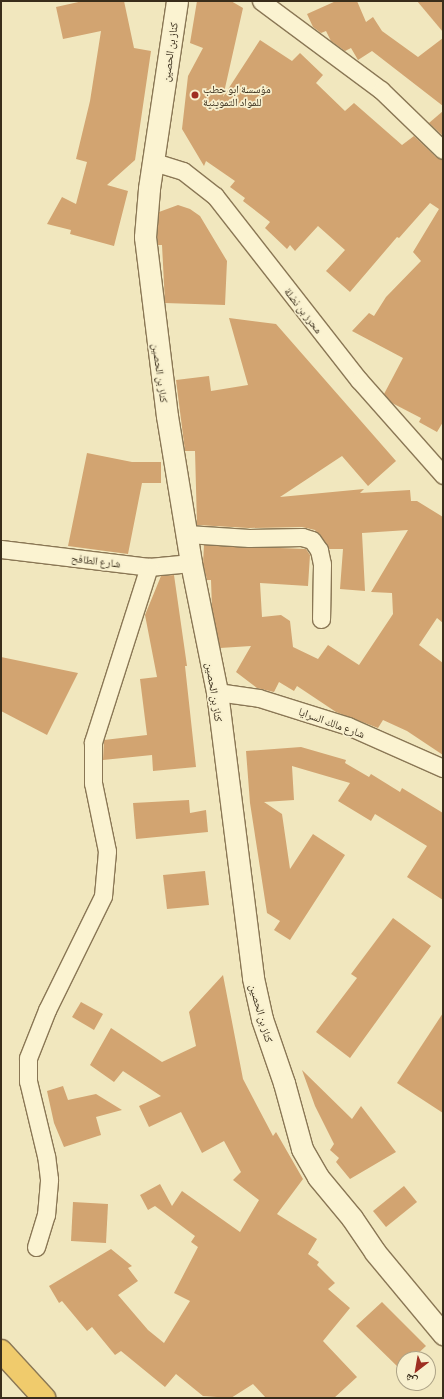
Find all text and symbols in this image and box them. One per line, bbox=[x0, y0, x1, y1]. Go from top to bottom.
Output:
street label: كناز بن الحصين bbox=[158, 21, 180, 83]
place label: مؤسسة ابو حطب للمواد التموينية bbox=[203, 82, 271, 108]
marker: مؤسسة ابو حطب للمواد التموينية bbox=[190, 90, 200, 100]
street label: محرز بن نضلة bbox=[282, 285, 326, 335]
street label: كناز بن الحصين bbox=[150, 342, 172, 404]
street label: شارع الطافح bbox=[71, 550, 121, 570]
street label: كناز بن الحصين bbox=[204, 661, 226, 723]
street label: شارع مالك السرايا bbox=[297, 704, 367, 740]
street label: كناز بن الحصين bbox=[247, 982, 277, 1044]
north arrow bbox=[396, 1351, 436, 1391]
text: ش bbox=[401, 1371, 419, 1390]

